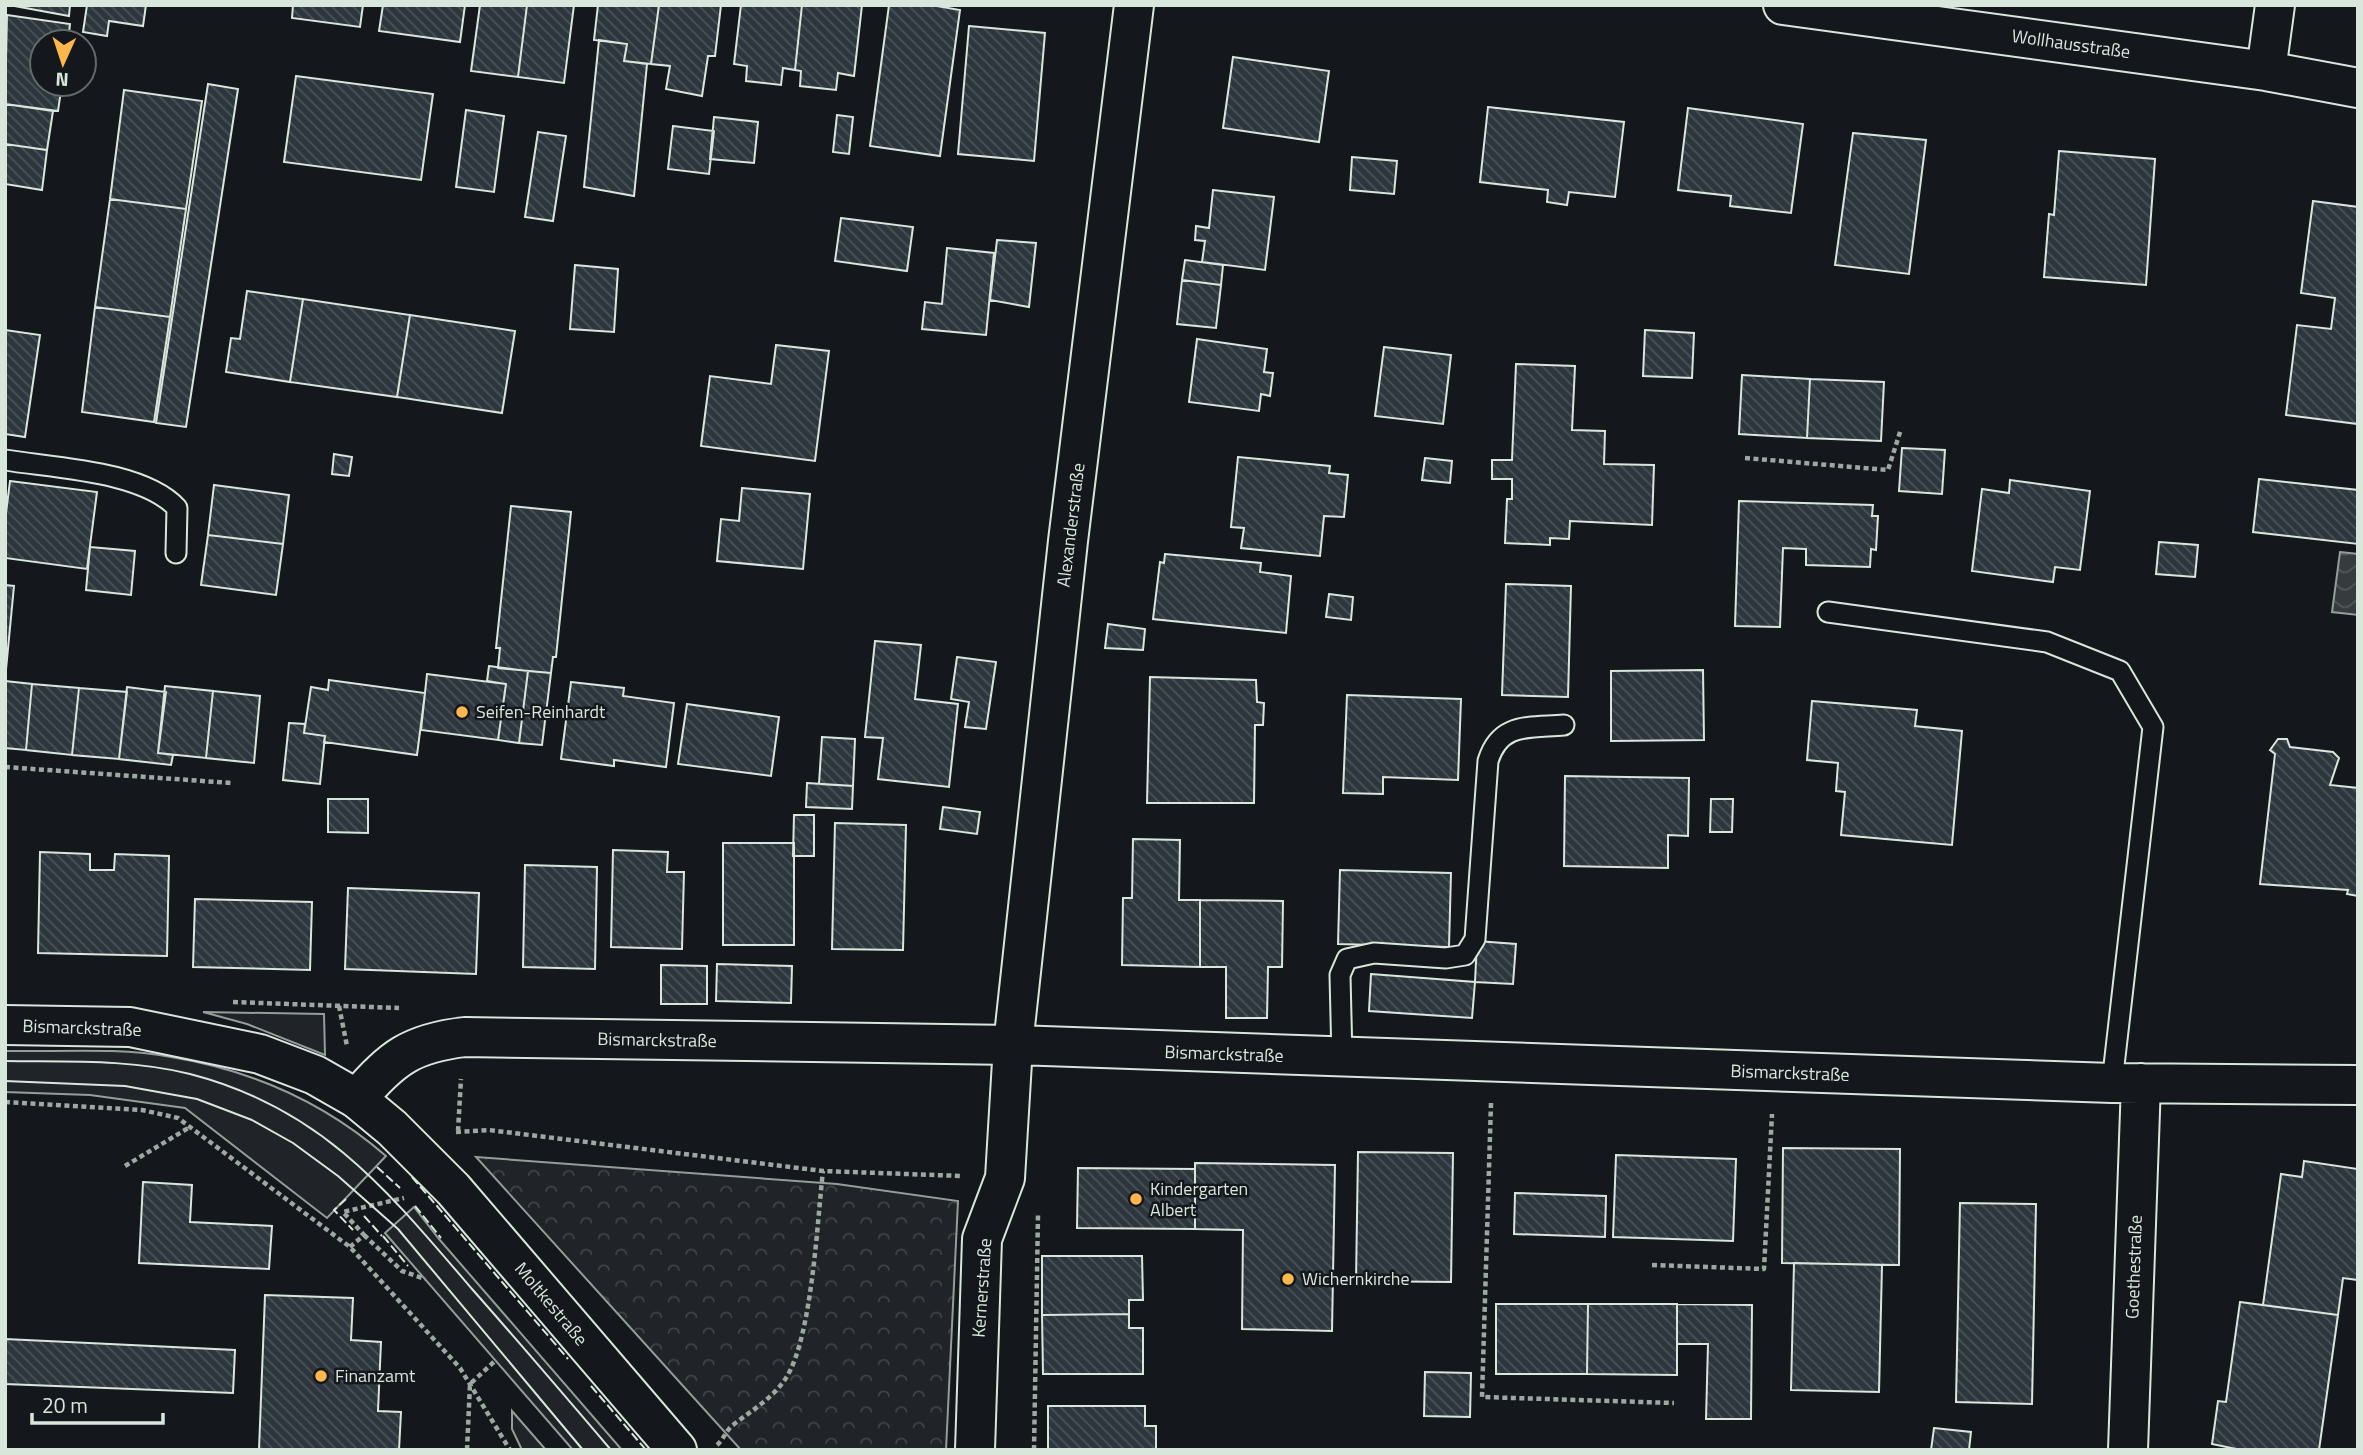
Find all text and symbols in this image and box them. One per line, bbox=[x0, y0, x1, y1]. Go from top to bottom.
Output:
street label: Wollhausstraße bbox=[2010, 22, 2132, 65]
north arrow bbox=[28, 28, 98, 98]
text: N bbox=[55, 66, 69, 95]
street label: Alexanderstraße bbox=[1049, 461, 1092, 589]
place label: Seifen-Reinhardt bbox=[476, 698, 606, 725]
marker: Seifen-Reinhardt bbox=[454, 704, 470, 720]
street label: Bismarckstraße bbox=[22, 1012, 142, 1043]
street label: Bismarckstraße bbox=[597, 1025, 717, 1054]
street label: Bismarckstraße bbox=[1164, 1038, 1284, 1069]
street label: Bismarckstraße bbox=[1730, 1057, 1850, 1088]
place label: Kindergarten Albert bbox=[1150, 1175, 1248, 1223]
marker: Kindergarten Albert bbox=[1128, 1191, 1144, 1207]
street label: Goethestraße bbox=[2118, 1215, 2149, 1319]
street label: Kernerstraße bbox=[965, 1237, 998, 1339]
street label: Moltkestraße bbox=[508, 1256, 594, 1351]
place label: Wichernkirche bbox=[1302, 1265, 1410, 1292]
marker: Wichernkirche bbox=[1280, 1271, 1296, 1287]
place label: Finanzamt bbox=[335, 1362, 416, 1389]
marker: Finanzamt bbox=[313, 1368, 329, 1384]
scale bar bbox=[32, 1382, 163, 1426]
text: 20 m bbox=[42, 1389, 88, 1421]

